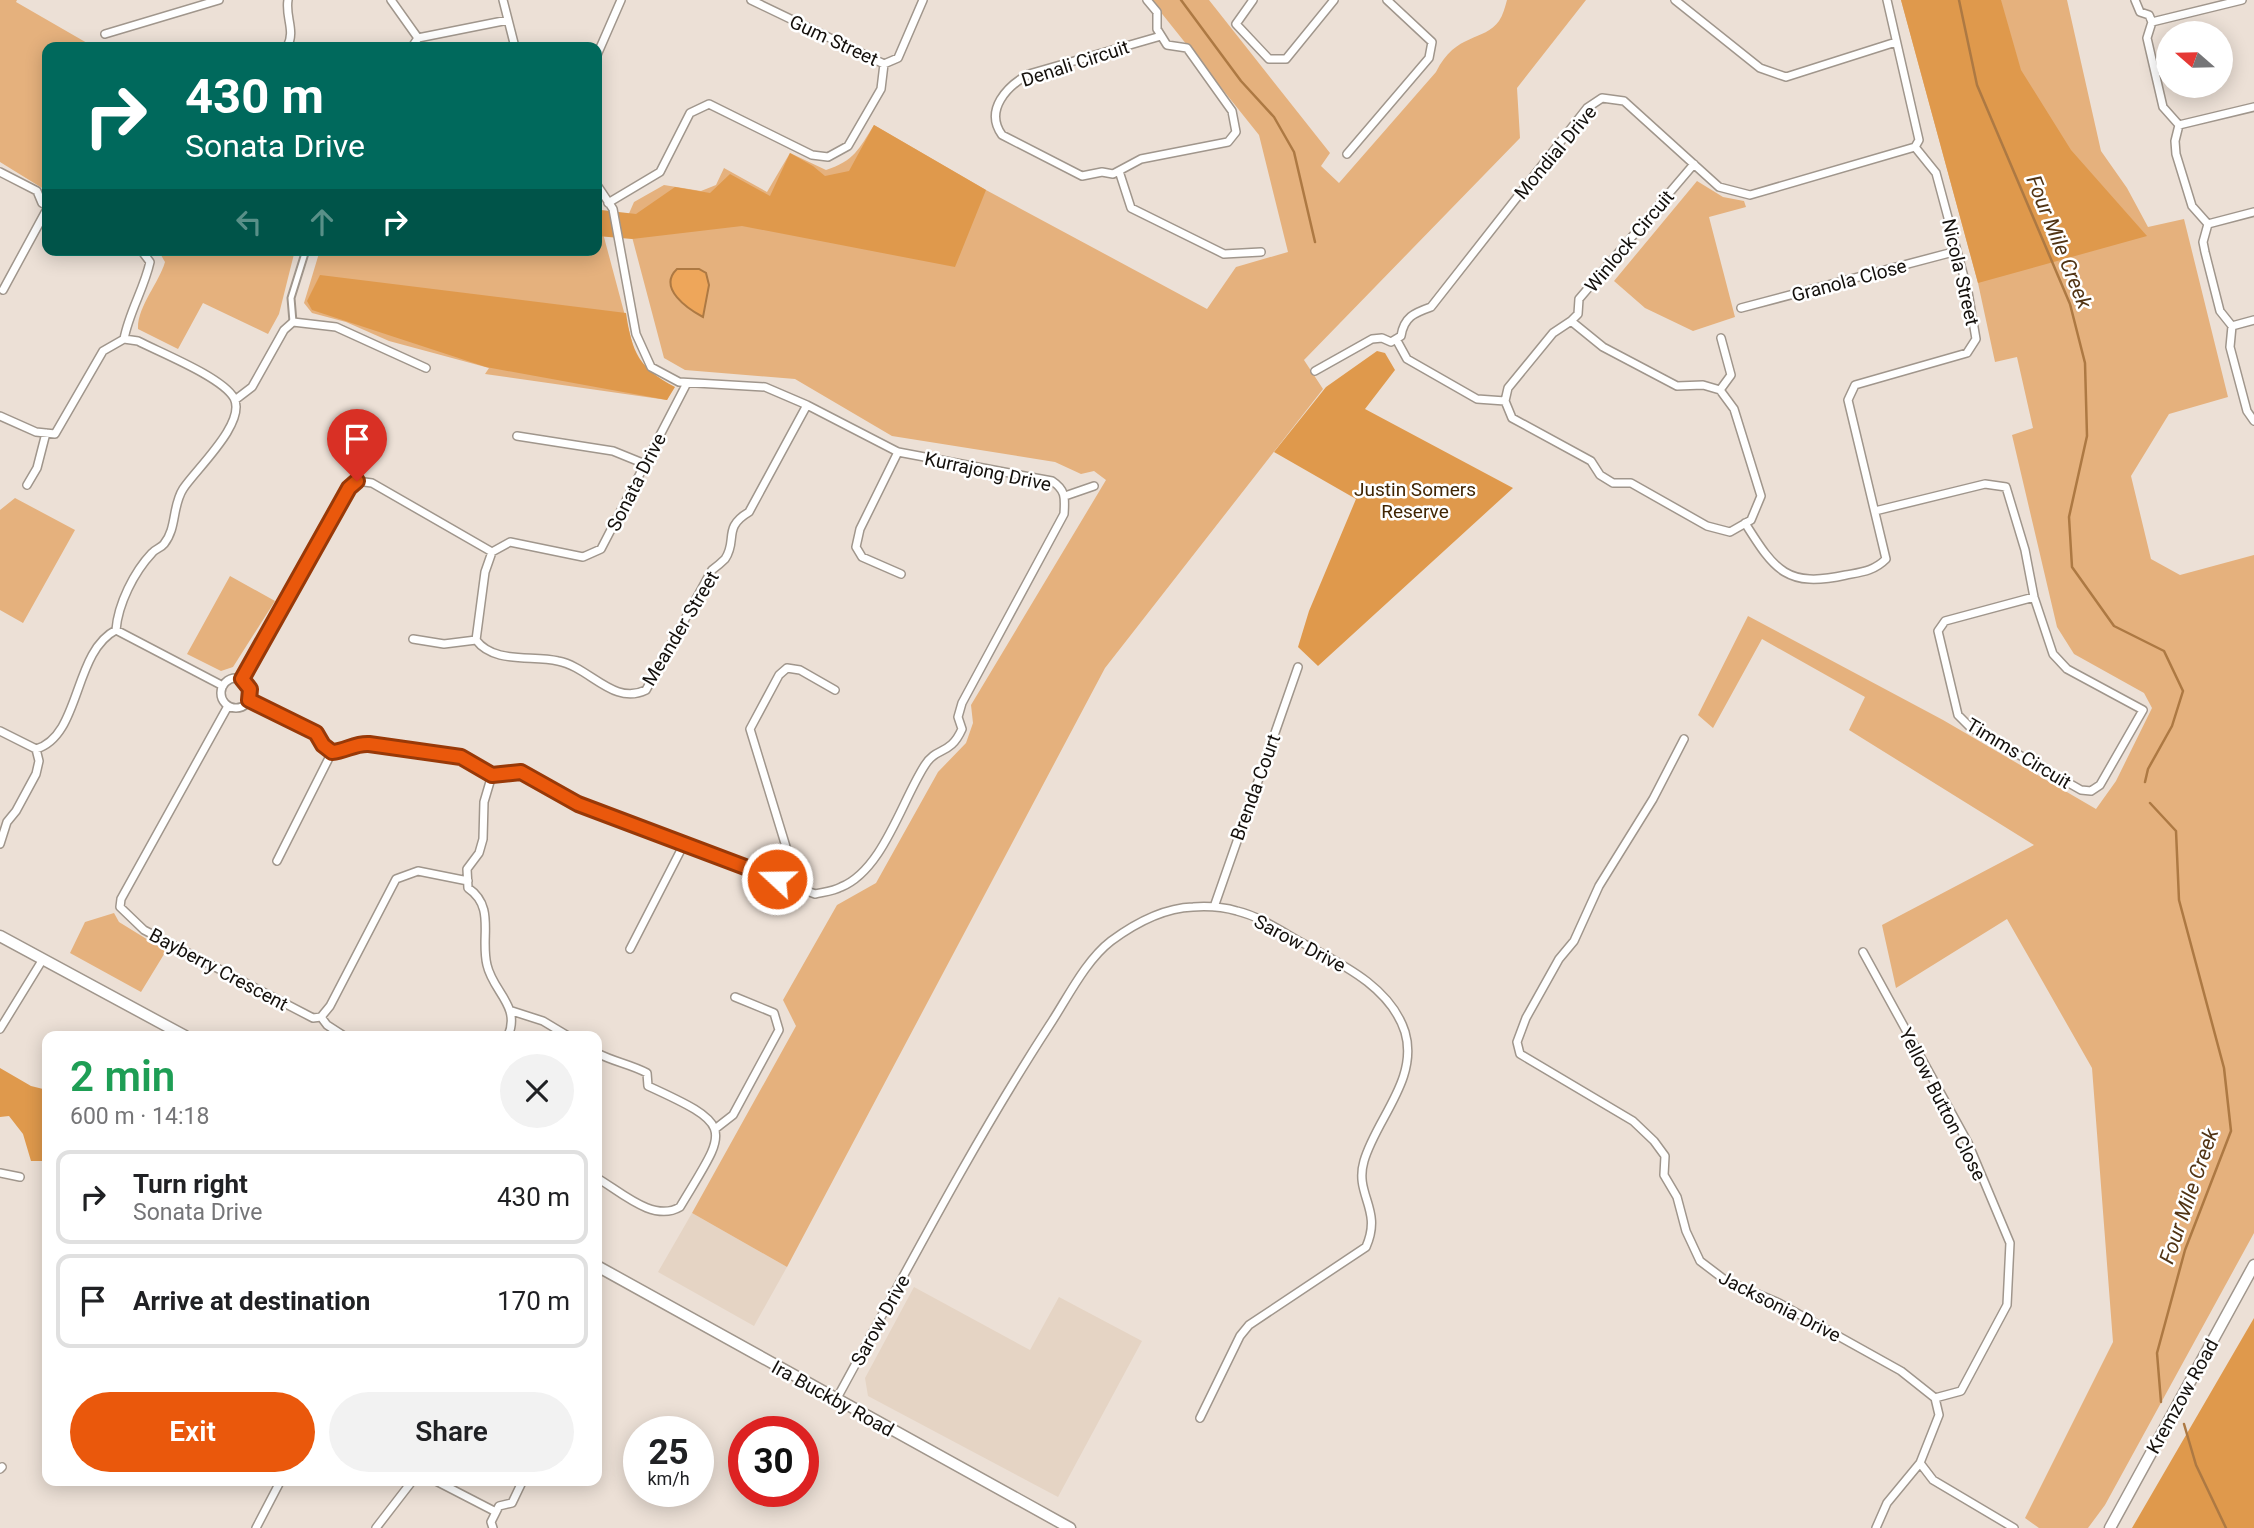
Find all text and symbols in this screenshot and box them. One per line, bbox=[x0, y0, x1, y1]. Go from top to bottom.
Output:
street label: Gum Street bbox=[786, 10, 882, 71]
north arrow bbox=[2156, 21, 2233, 98]
map controls bbox=[2156, 21, 2233, 98]
street label: Denali Circuit bbox=[1018, 35, 1132, 92]
text: 430 m bbox=[185, 68, 324, 125]
icon: right bbox=[70, 70, 161, 161]
street label: Mondial Drive bbox=[1509, 101, 1601, 204]
text: Sonata Drive bbox=[185, 127, 365, 165]
water label: Four Mile Creek bbox=[2021, 172, 2097, 313]
street label: Winlock Circuit bbox=[1580, 186, 1679, 297]
icon: left bbox=[230, 203, 268, 241]
icon: ahead bbox=[303, 203, 341, 241]
icon: right bbox=[376, 203, 414, 241]
street label: Nicola Street bbox=[1937, 217, 1984, 328]
street label: Granola Close bbox=[1789, 254, 1909, 307]
pin bbox=[327, 409, 387, 481]
icon: arrive bbox=[338, 420, 376, 458]
street label: Sonata Drive bbox=[602, 429, 671, 535]
street label: Kurrajong Drive bbox=[922, 447, 1053, 496]
park label: Justin Somers Reserve bbox=[1354, 478, 1476, 523]
street label: Meander Street bbox=[637, 567, 724, 690]
street label: Timms Circuit bbox=[1962, 713, 2075, 794]
street label: Brenda Court bbox=[1226, 731, 1285, 843]
position arrow bbox=[740, 842, 814, 916]
street label: Sarow Drive bbox=[1250, 910, 1349, 977]
street label: Bayberry Crescent bbox=[145, 923, 292, 1016]
street label: Yellow Button Close bbox=[1894, 1024, 1991, 1184]
text: 2 min bbox=[70, 1052, 175, 1101]
button: close bbox=[500, 1054, 574, 1128]
text: 600 m · 14:18 bbox=[70, 1103, 209, 1130]
water label: Four Mile Creek bbox=[2155, 1125, 2224, 1267]
text: Turn right bbox=[133, 1169, 248, 1199]
icon: right bbox=[74, 1178, 112, 1216]
text: 430 m bbox=[497, 1182, 570, 1212]
text: Sonata Drive bbox=[133, 1199, 262, 1226]
street label: Jacksonia Drive bbox=[1715, 1266, 1845, 1347]
street label: Sarow Drive bbox=[846, 1271, 915, 1370]
icon: arrive bbox=[74, 1282, 112, 1320]
text: Arrive at destination bbox=[133, 1286, 370, 1316]
text: 170 m bbox=[497, 1286, 570, 1316]
street label: Kremzow Road bbox=[2141, 1335, 2223, 1458]
street label: Ira Buckby Road bbox=[768, 1355, 898, 1441]
button: Exit bbox=[70, 1392, 315, 1472]
button: Share bbox=[329, 1392, 574, 1472]
speed limit sign: 30 bbox=[728, 1416, 819, 1507]
text: 25 bbox=[648, 1432, 689, 1473]
text: km/h bbox=[647, 1468, 690, 1489]

